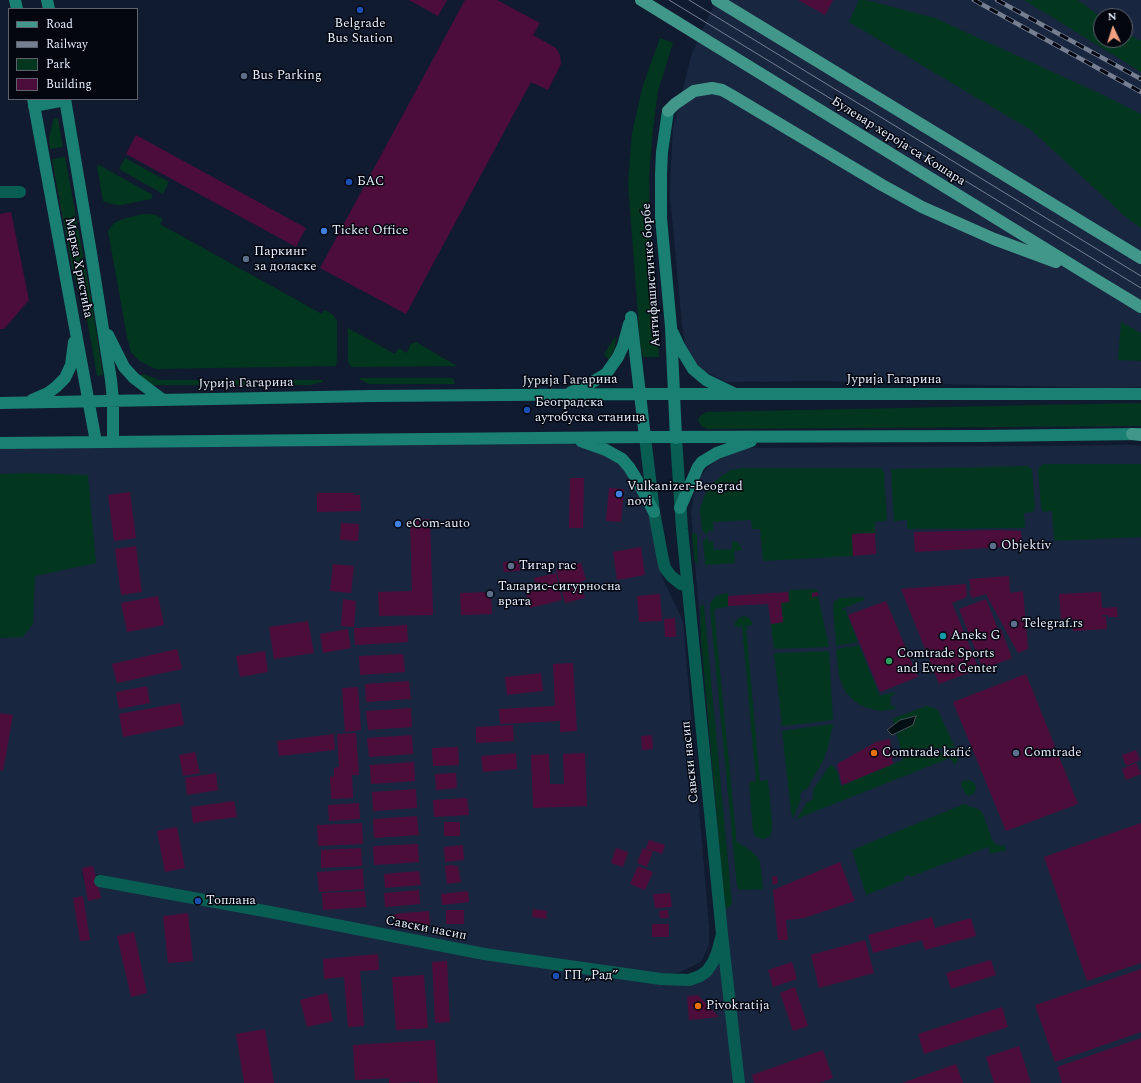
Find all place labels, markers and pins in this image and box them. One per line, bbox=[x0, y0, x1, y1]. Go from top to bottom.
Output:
marker: Belgrade Bus Station bbox=[355, 5, 365, 15]
place label: Belgrade Bus Station bbox=[327, 16, 393, 47]
place label: Bus Parking bbox=[252, 68, 322, 84]
marker: Bus Parking bbox=[239, 71, 249, 81]
place label: БАС bbox=[357, 174, 384, 190]
marker: БАС bbox=[344, 177, 354, 187]
place label: Ticket Office bbox=[332, 223, 408, 239]
marker: Ticket Office bbox=[319, 226, 329, 236]
place label: Паркинг за доласке bbox=[254, 244, 317, 275]
marker: Паркинг за доласке bbox=[241, 254, 251, 264]
place label: Београдска аутобуска станица bbox=[535, 395, 646, 426]
marker: Београдска аутобуска станица bbox=[522, 405, 532, 415]
place label: Vulkanizer-Beograd novi bbox=[627, 479, 743, 510]
marker: Vulkanizer-Beograd novi bbox=[614, 489, 624, 499]
place label: eCom-auto bbox=[406, 516, 470, 532]
marker: eCom-auto bbox=[393, 519, 403, 529]
place label: Objektiv bbox=[1001, 538, 1051, 554]
marker: Objektiv bbox=[988, 541, 998, 551]
place label: Тигар гас bbox=[519, 558, 577, 574]
marker: Тигар гас bbox=[506, 561, 516, 571]
place label: Таларис-сигурносна врата bbox=[498, 579, 621, 610]
marker: Таларис-сигурносна врата bbox=[485, 589, 495, 599]
place label: Telegraf.rs bbox=[1022, 616, 1083, 632]
marker: Telegraf.rs bbox=[1009, 619, 1019, 629]
place label: Aneks G bbox=[951, 628, 1000, 644]
marker: Aneks G bbox=[938, 631, 948, 641]
place label: Comtrade Sports and Event Center bbox=[897, 646, 997, 677]
marker: Comtrade Sports and Event Center bbox=[884, 656, 894, 666]
place label: Comtrade kafić bbox=[882, 745, 971, 761]
place label: Comtrade bbox=[1024, 745, 1082, 761]
marker: Comtrade kafić bbox=[869, 748, 879, 758]
marker: Comtrade bbox=[1011, 748, 1021, 758]
place label: Топлана bbox=[206, 893, 256, 909]
marker: Топлана bbox=[193, 896, 203, 906]
place label: ГП „Рад” bbox=[564, 968, 618, 984]
marker: ГП „Рад” bbox=[551, 971, 561, 981]
place label: Pivokratija bbox=[706, 998, 770, 1014]
marker: Pivokratija bbox=[693, 1001, 703, 1011]

